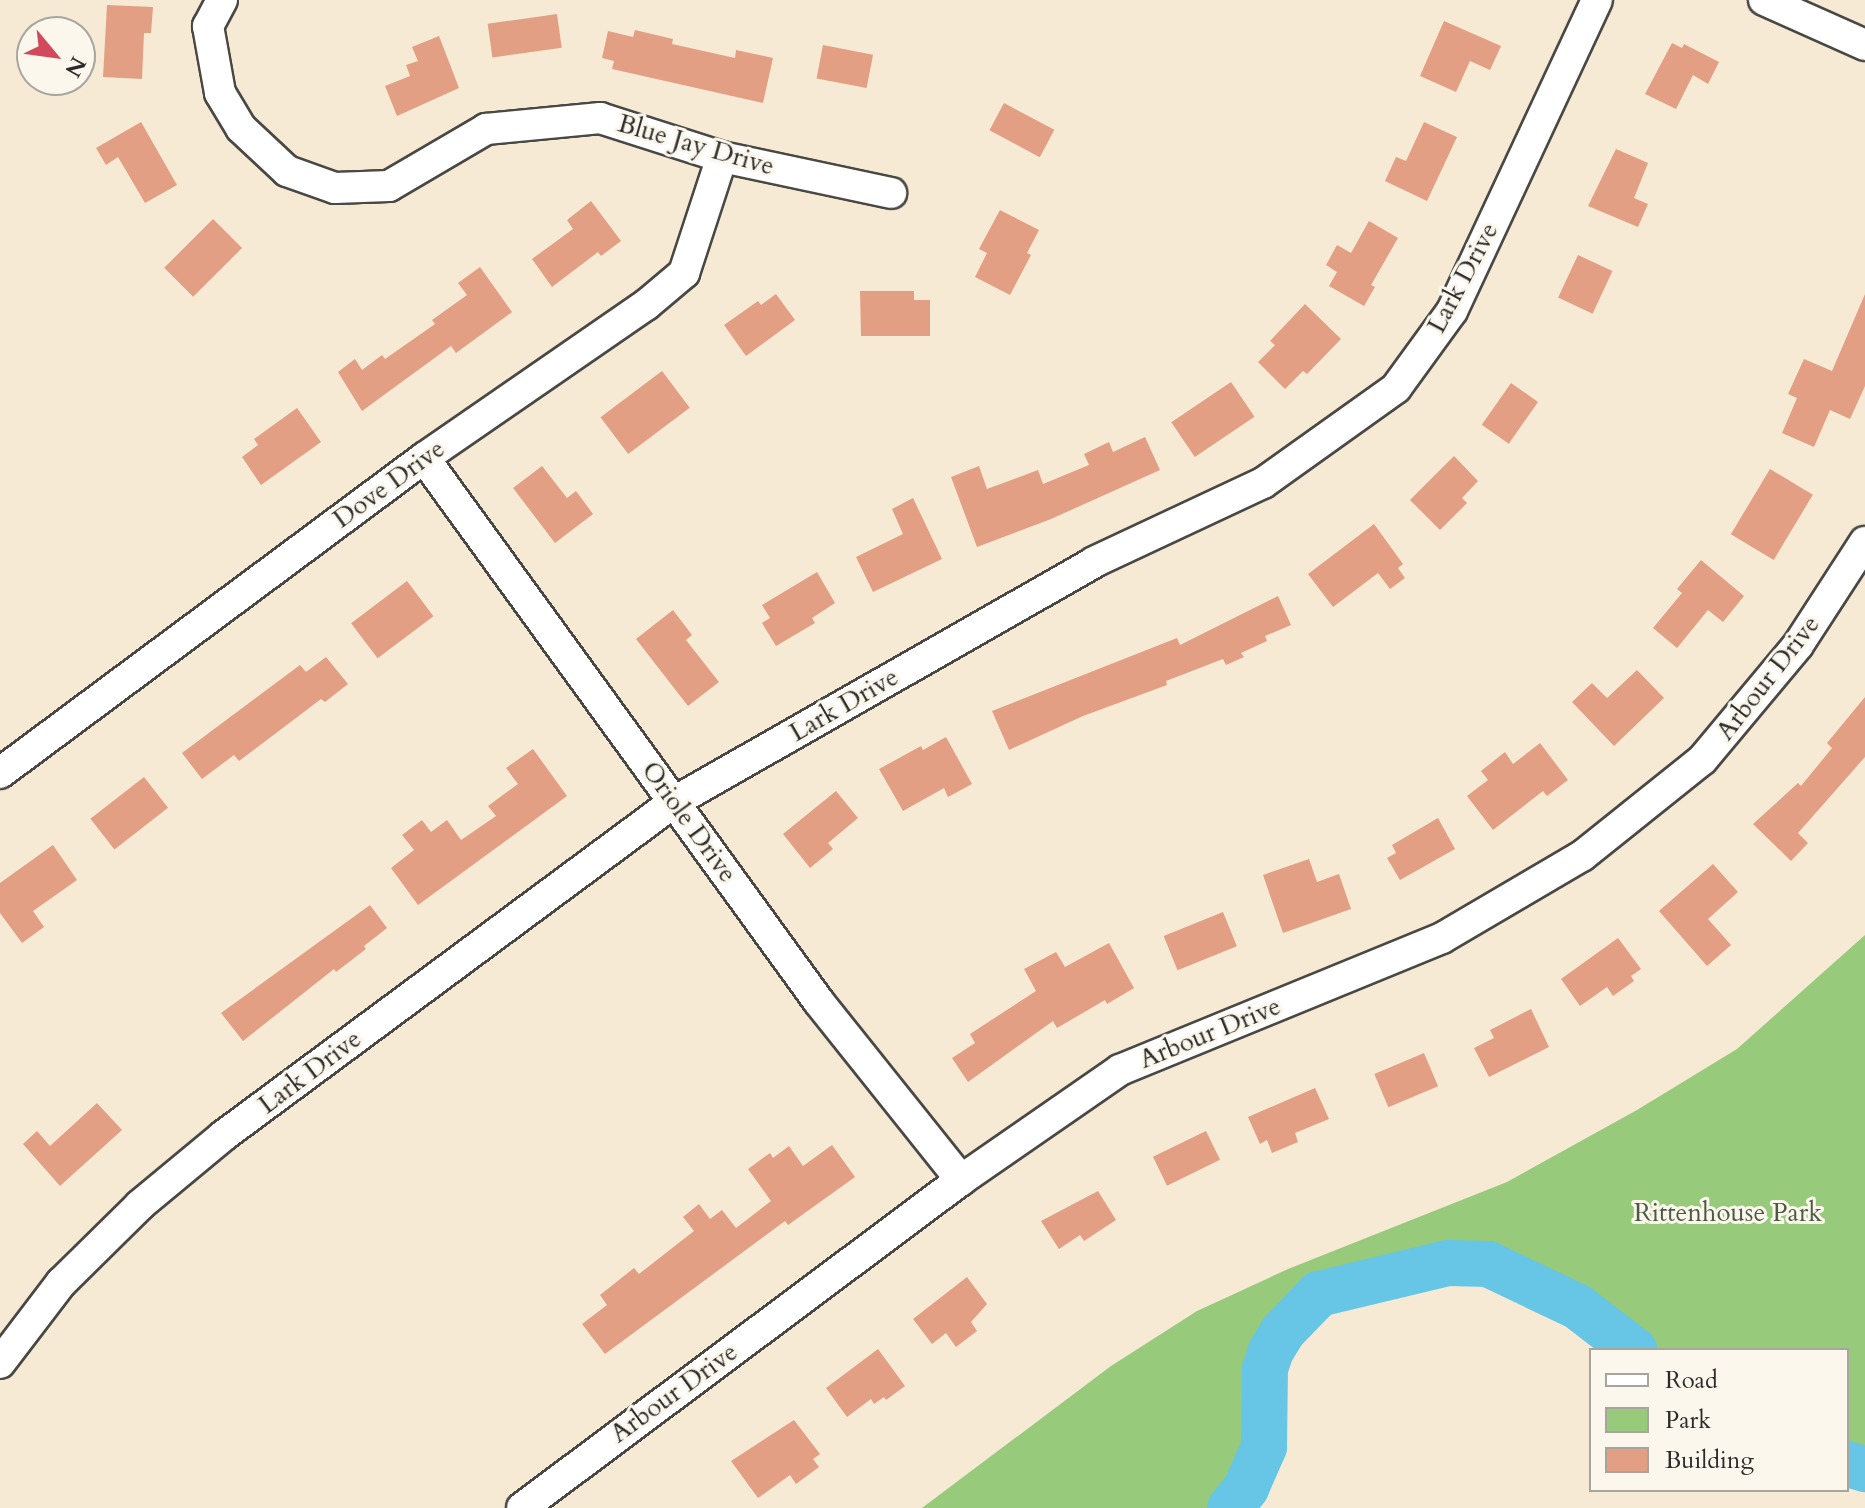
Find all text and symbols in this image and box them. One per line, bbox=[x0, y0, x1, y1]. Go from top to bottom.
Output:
north arrow bbox=[16, 16, 96, 96]
text: N bbox=[57, 51, 93, 82]
street label: Blue Jay Drive bbox=[614, 108, 778, 182]
street label: Lark Drive bbox=[1421, 218, 1505, 338]
street label: Dove Drive bbox=[327, 433, 451, 535]
street label: Arbour Drive bbox=[1710, 609, 1826, 747]
street label: Lark Drive bbox=[784, 661, 904, 749]
street label: Oriole Drive bbox=[635, 756, 743, 888]
street label: Arbour Drive bbox=[1135, 991, 1285, 1075]
street label: Lark Drive bbox=[253, 1023, 367, 1121]
park label: Rittenhouse Park bbox=[1634, 1197, 1822, 1229]
street label: Arbour Drive bbox=[604, 1336, 744, 1450]
legend bbox=[1589, 1348, 1849, 1492]
text: Road bbox=[1665, 1364, 1718, 1397]
text: Park bbox=[1665, 1404, 1711, 1437]
text: Building bbox=[1665, 1444, 1754, 1477]

